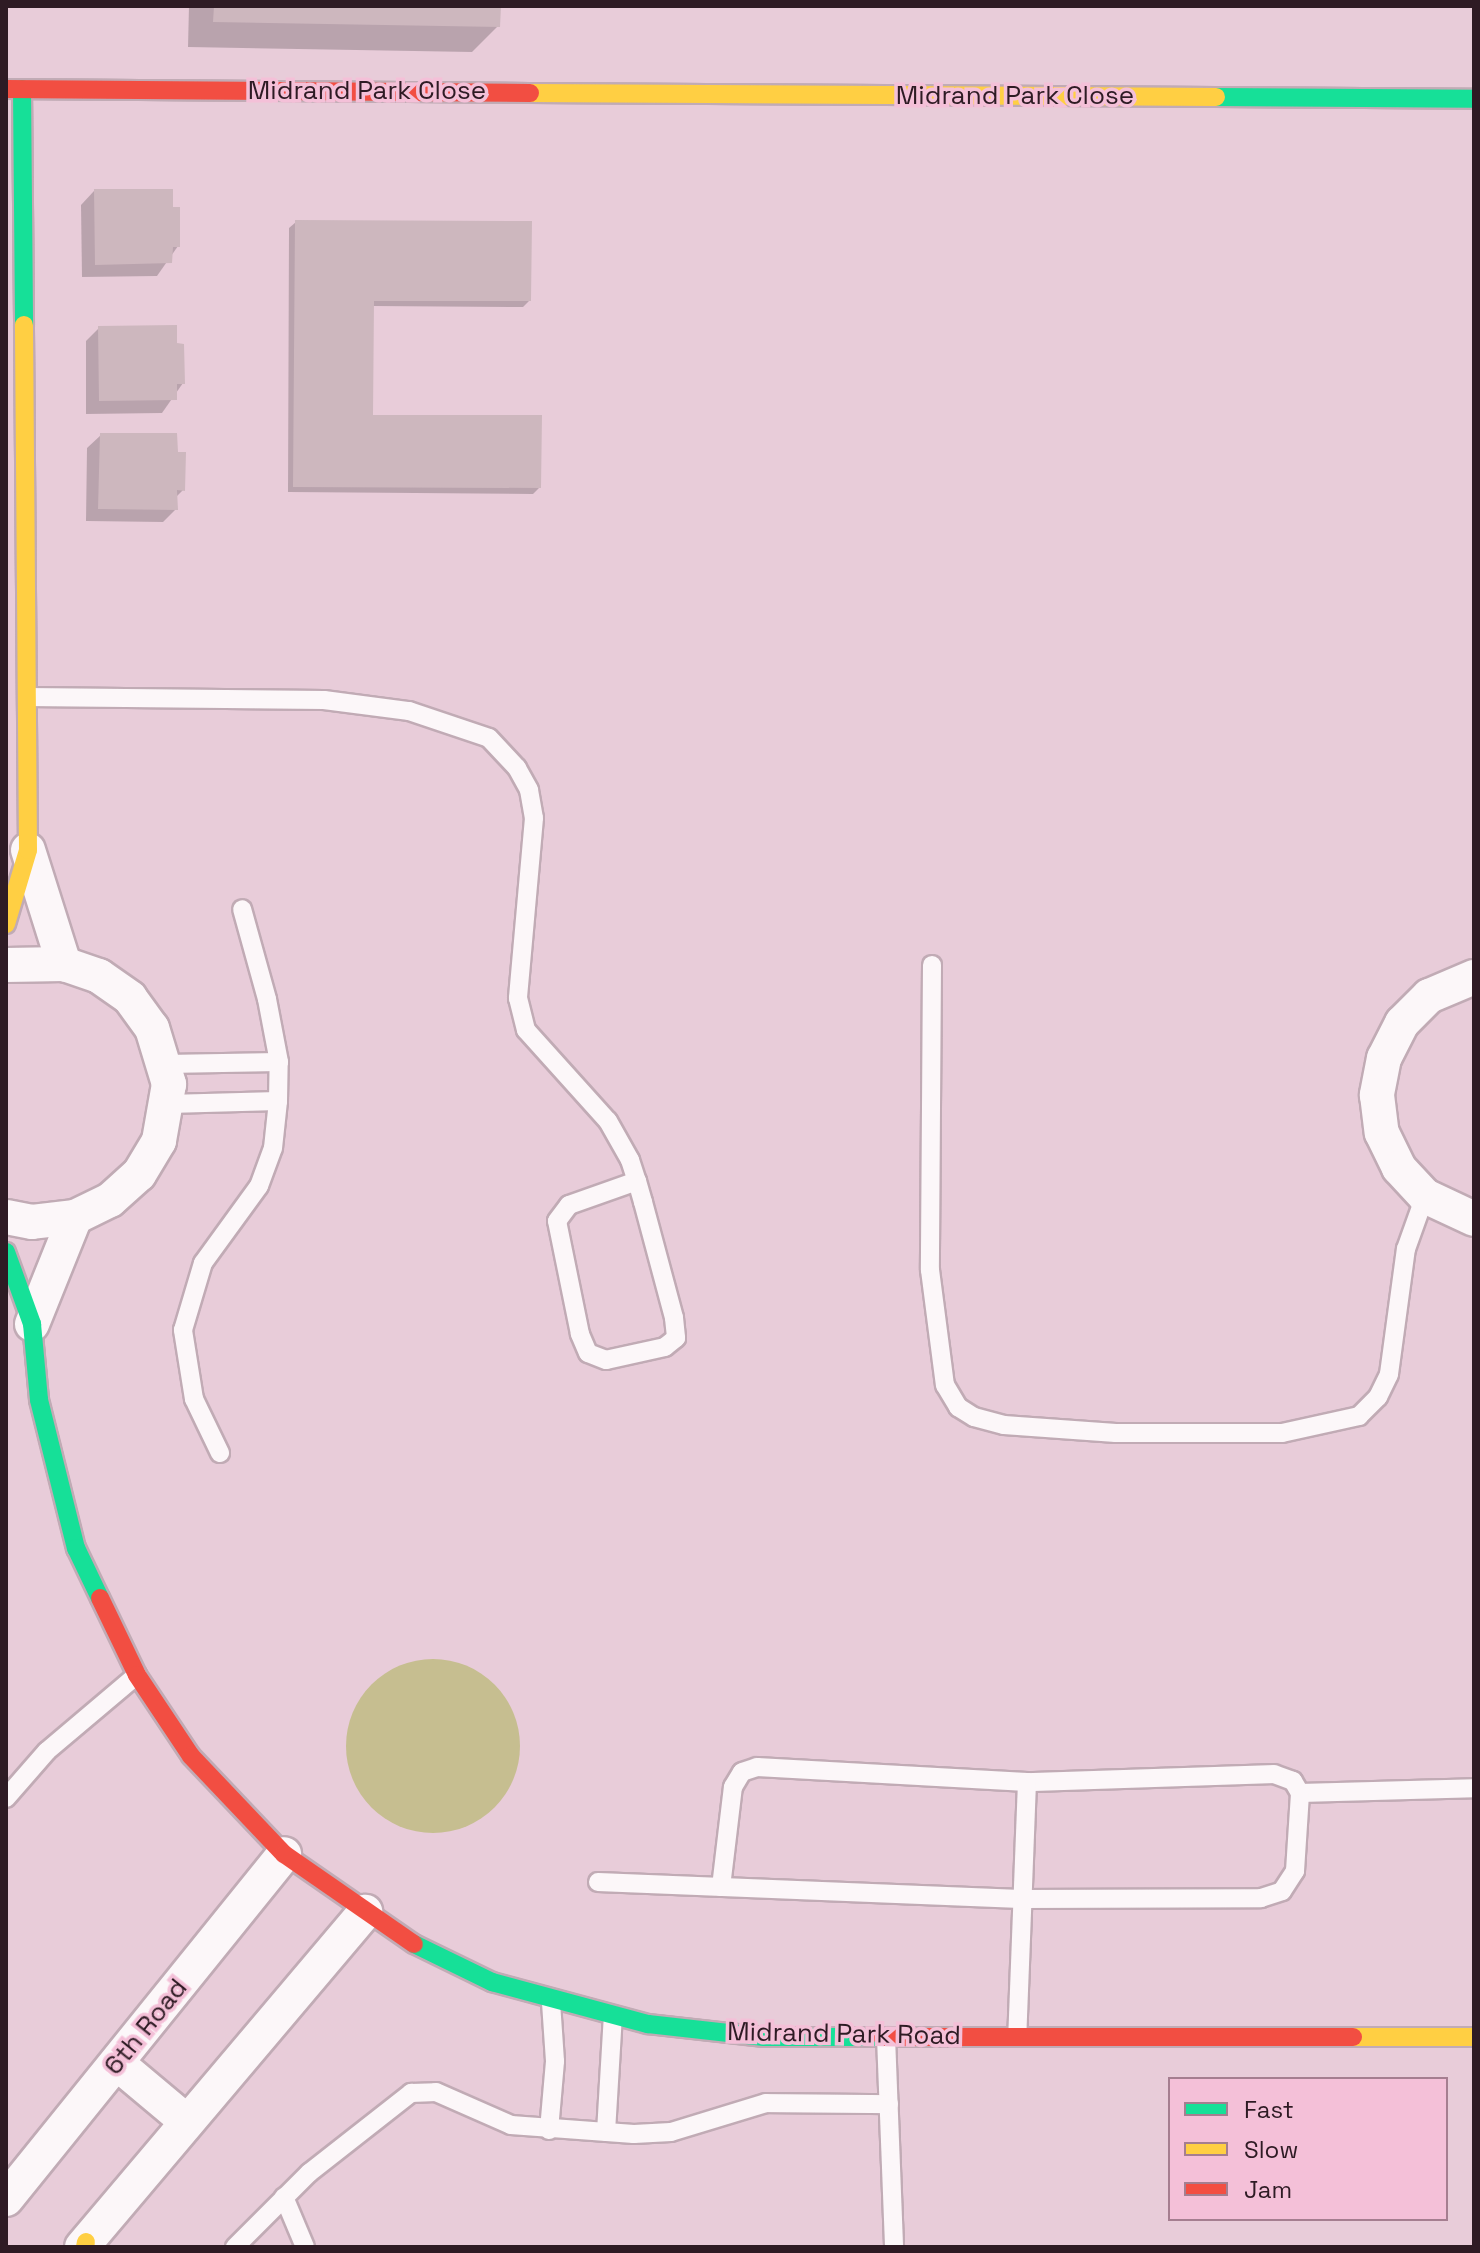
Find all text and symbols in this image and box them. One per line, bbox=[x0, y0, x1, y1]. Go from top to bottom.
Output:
street label: Midrand Park Close bbox=[248, 75, 486, 107]
street label: Midrand Park Close bbox=[896, 80, 1134, 112]
street label: 6th Road bbox=[98, 1973, 194, 2081]
street label: Midrand Park Road bbox=[727, 2016, 961, 2052]
legend bbox=[1168, 2077, 1448, 2221]
text: Fast bbox=[1244, 2094, 1294, 2125]
text: Slow bbox=[1244, 2134, 1298, 2165]
text: Jam bbox=[1244, 2174, 1292, 2205]

